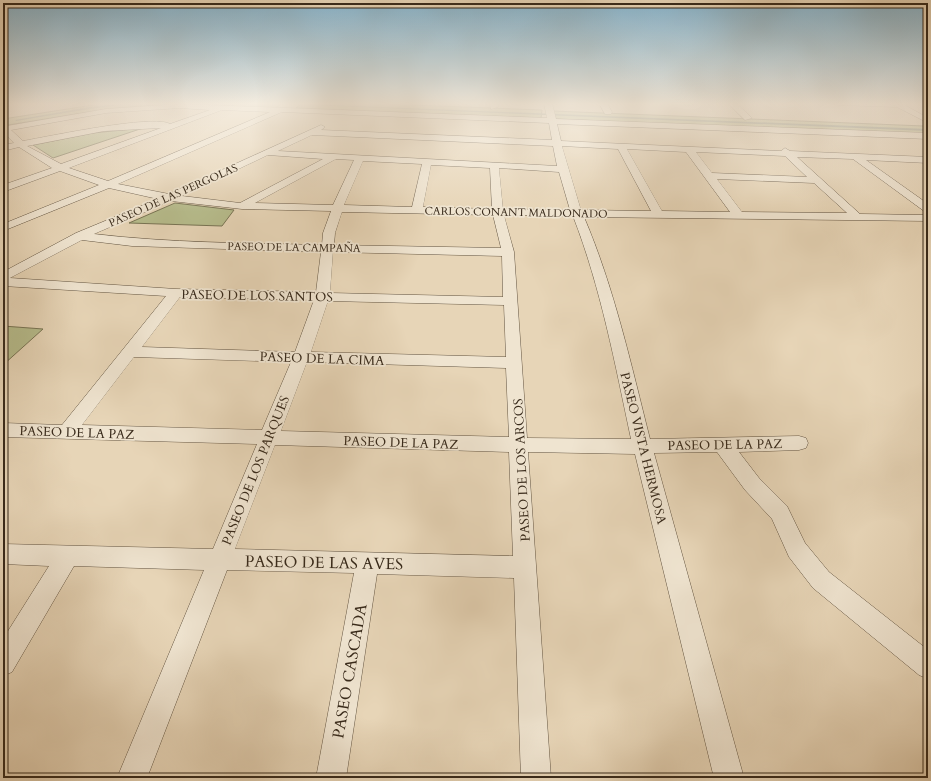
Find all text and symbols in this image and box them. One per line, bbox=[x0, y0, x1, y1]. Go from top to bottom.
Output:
street label: PASEO DE LAS PERGOLAS bbox=[106, 160, 241, 231]
street label: CARLOS CONANT MALDONADO bbox=[424, 203, 608, 222]
street label: PASEO DE LA CAMPAÑA bbox=[227, 239, 361, 256]
street label: PASEO DE LOS SANTOS bbox=[181, 286, 333, 306]
street label: PASEO DE LA CIMA bbox=[259, 348, 385, 370]
street label: PASEO VISTA HERMOSA bbox=[615, 370, 671, 527]
street label: PASEO DE LOS PARQUES bbox=[218, 393, 294, 548]
street label: PASEO DE LOS ARCOS bbox=[509, 398, 535, 542]
street label: PASEO DE LA PAZ bbox=[19, 422, 135, 444]
street label: PASEO DE LA PAZ bbox=[343, 432, 459, 454]
street label: PASEO DE LA PAZ bbox=[667, 435, 783, 455]
street label: PASEO DE LAS AVES bbox=[245, 551, 403, 575]
street label: PASEO CASCADA bbox=[327, 601, 373, 740]

